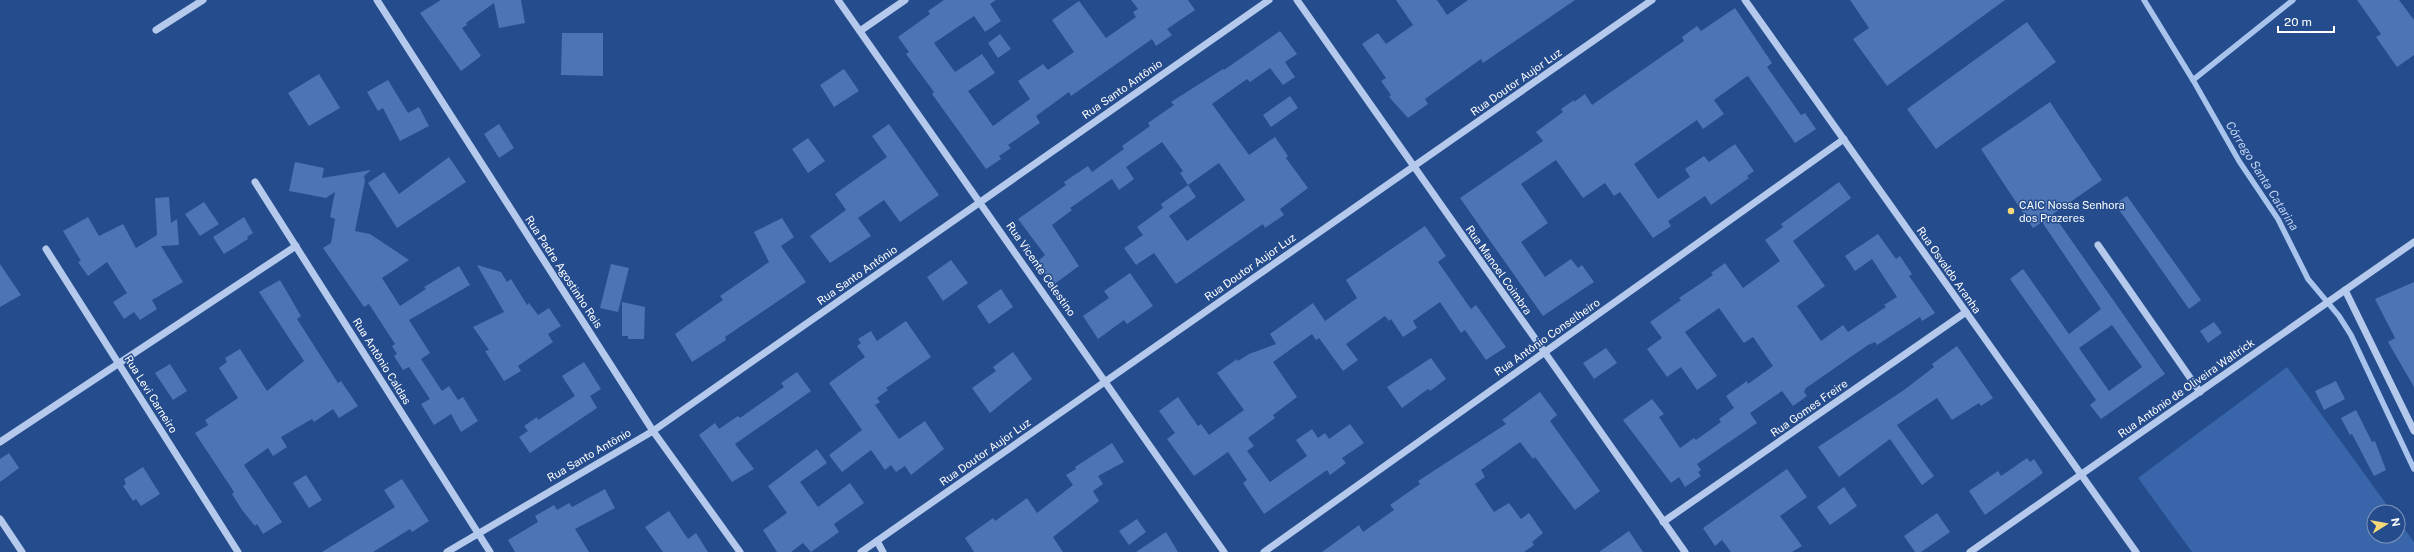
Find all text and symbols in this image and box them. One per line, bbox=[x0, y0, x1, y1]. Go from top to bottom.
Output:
scale bar bbox=[2278, 8, 2334, 34]
text: 20 m bbox=[2284, 15, 2312, 29]
street label: Rua Doutor Aujor Luz bbox=[1468, 46, 1564, 118]
street label: Rua Santo Antônio bbox=[1080, 57, 1164, 121]
water label: Córrego Santa Catarina bbox=[2223, 119, 2301, 233]
place label: CAIC Nossa Senhora dos Prazeres bbox=[2019, 199, 2125, 224]
marker: CAIC Nossa Senhora dos Prazeres bbox=[2006, 206, 2016, 216]
street label: Rua Padre Agostinho Reis bbox=[523, 214, 605, 331]
street label: Rua Vicente Celestino bbox=[1004, 220, 1078, 318]
street label: Rua Manoel Coimbra bbox=[1464, 223, 1534, 317]
street label: Rua Osvaldo Aranha bbox=[1915, 224, 1983, 316]
street label: Rua Doutor Aujor Luz bbox=[1202, 231, 1298, 303]
street label: Rua Santo Antônio bbox=[815, 243, 899, 307]
street label: Rua Antônio Conselheiro bbox=[1492, 296, 1602, 378]
street label: Rua Antônio Caldas bbox=[351, 316, 414, 407]
street label: Rua Antônio de Oliveira Waltrick bbox=[2116, 336, 2256, 440]
street label: Rua Levi Carneiro bbox=[122, 353, 180, 435]
street label: Rua Gomes Freire bbox=[1768, 377, 1850, 439]
street label: Rua Doutor Aujor Luz bbox=[937, 416, 1033, 488]
street label: Rua Santo Antônio bbox=[545, 426, 633, 484]
north arrow bbox=[2366, 504, 2406, 544]
text: N bbox=[2389, 517, 2403, 527]

